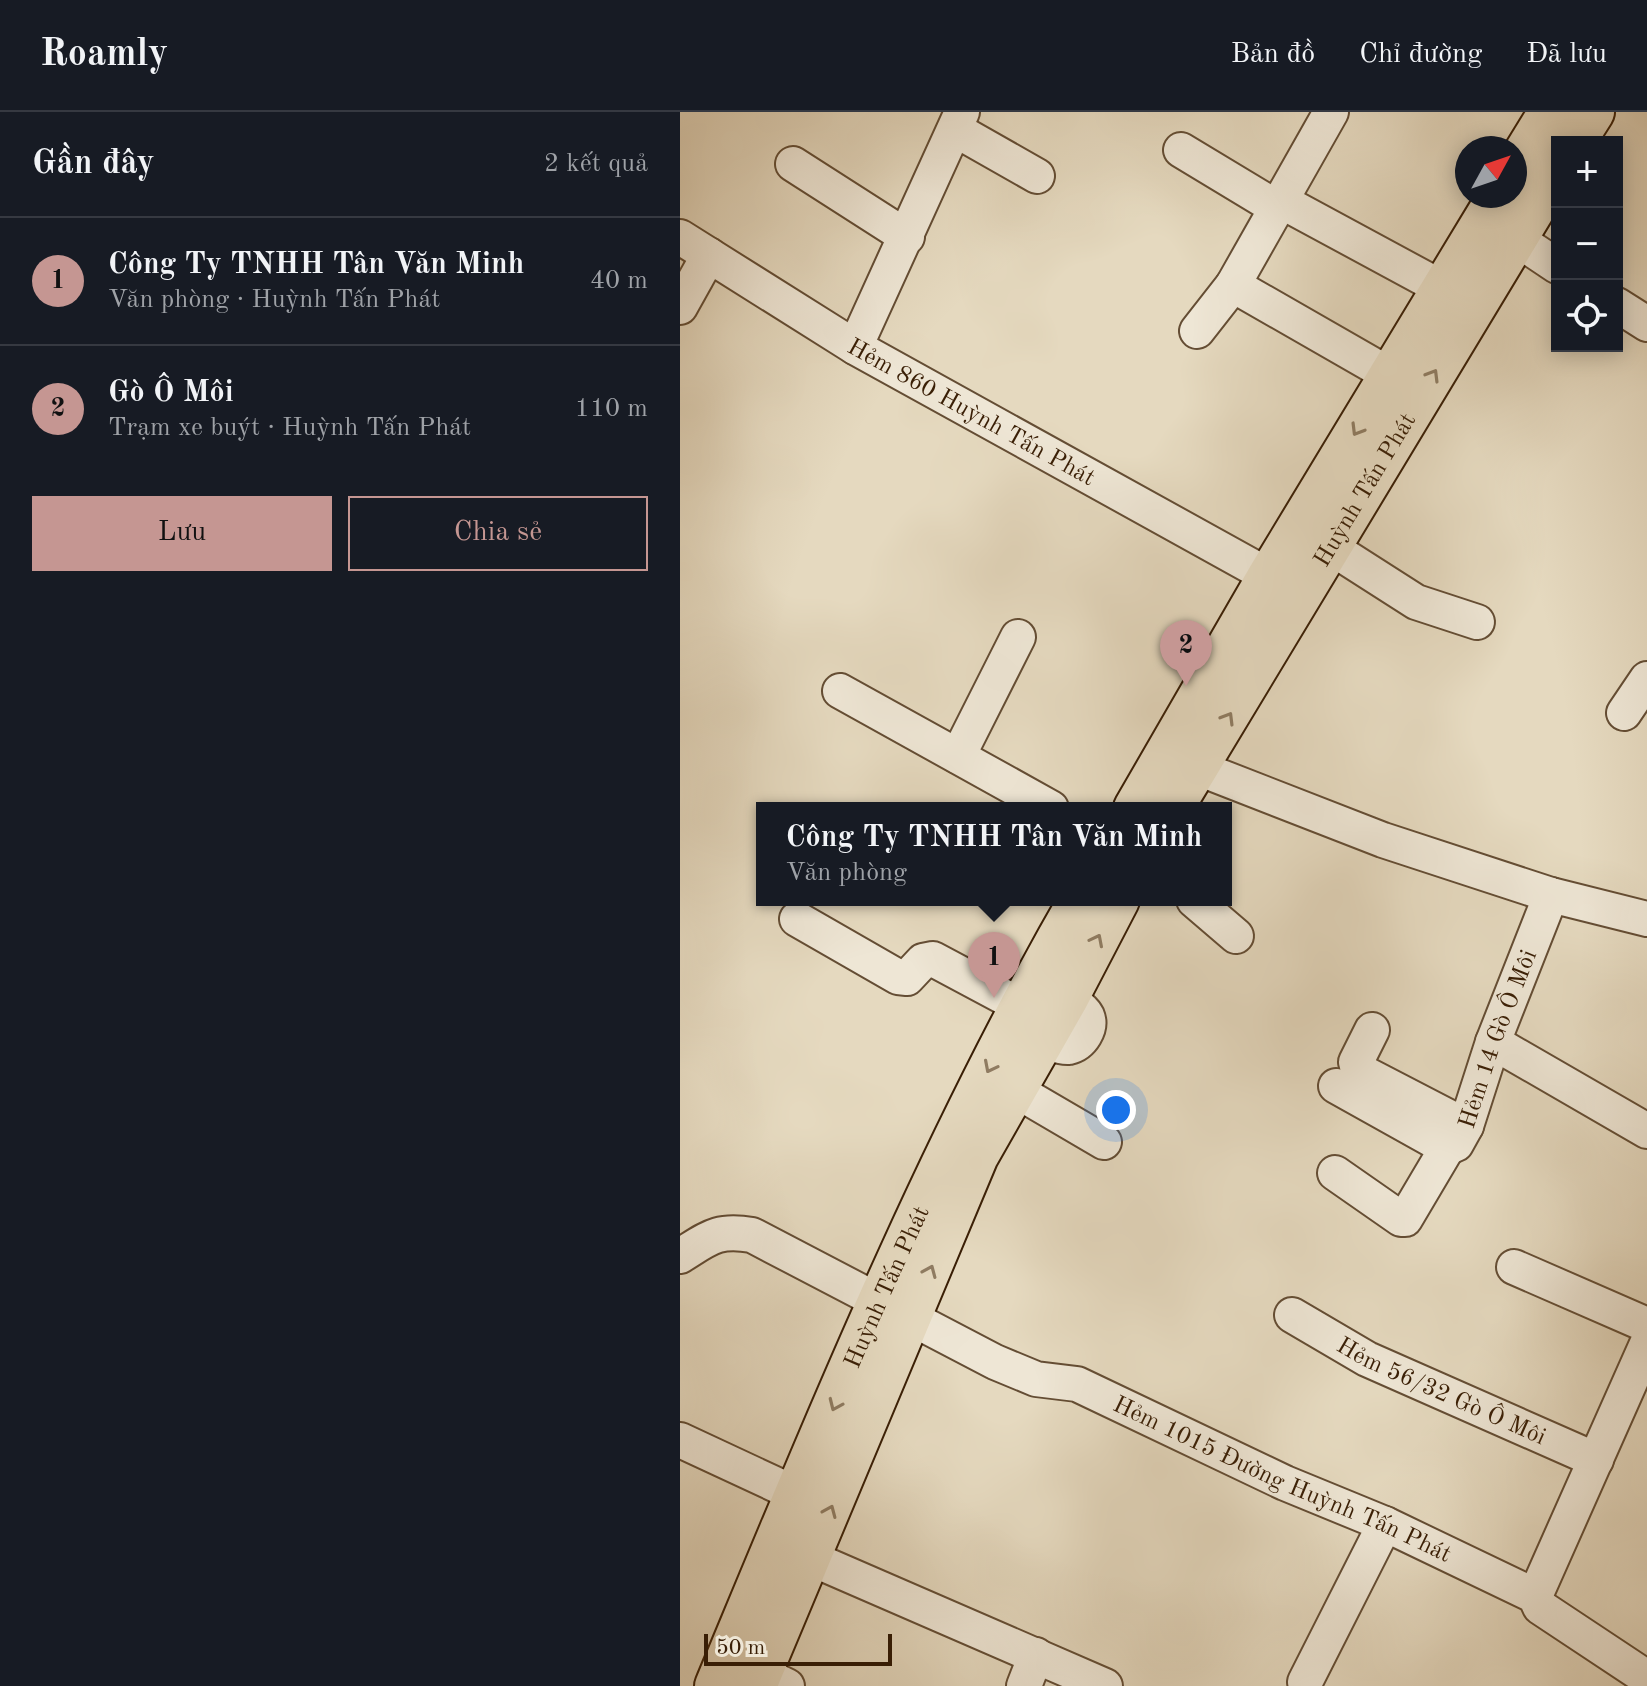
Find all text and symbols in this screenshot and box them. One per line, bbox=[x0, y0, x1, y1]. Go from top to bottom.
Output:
text: Roamly bbox=[40, 36, 168, 74]
text: Bản đồ bbox=[1231, 41, 1315, 69]
text: Chỉ đường bbox=[1359, 41, 1482, 69]
text: Đã lưu bbox=[1526, 41, 1607, 69]
north arrow bbox=[1455, 136, 1527, 208]
map controls bbox=[1551, 136, 1623, 352]
button: + bbox=[1551, 136, 1623, 208]
text: Gần đây bbox=[32, 147, 155, 181]
text: 2 kết quả bbox=[544, 151, 648, 177]
button: − bbox=[1551, 208, 1623, 280]
text: Công Ty TNHH Tân Văn Minh bbox=[108, 250, 524, 280]
text: 1 bbox=[50, 268, 66, 294]
text: 40 m bbox=[590, 268, 648, 294]
button: locate bbox=[1551, 280, 1623, 352]
text: Văn phòng · Huỳnh Tấn Phát bbox=[108, 287, 440, 313]
street label: Hẻm 860 Huỳnh Tấn Phát bbox=[843, 335, 1099, 491]
one-way arrow bbox=[1424, 369, 1439, 384]
text: Gò Ô Môi bbox=[108, 378, 234, 408]
text: 2 bbox=[50, 396, 66, 422]
text: 110 m bbox=[575, 396, 648, 422]
street label: Huỳnh Tấn Phát bbox=[1310, 410, 1421, 572]
text: Trạm xe buýt · Huỳnh Tấn Phát bbox=[108, 415, 471, 441]
one-way arrow bbox=[1351, 421, 1366, 436]
button: Lưu bbox=[32, 496, 332, 571]
button: Chia sẻ bbox=[348, 496, 648, 571]
pin: 2 bbox=[1160, 620, 1212, 686]
one-way arrow bbox=[1218, 712, 1234, 727]
popup bbox=[756, 802, 1232, 906]
text: Công Ty TNHH Tân Văn Minh bbox=[786, 823, 1202, 853]
text: Văn phòng bbox=[786, 860, 907, 886]
pin: 1 bbox=[968, 932, 1020, 998]
one-way arrow bbox=[1087, 933, 1102, 948]
street label: Hẻm 14 Gò Ô Môi bbox=[1456, 947, 1542, 1132]
one-way arrow bbox=[984, 1058, 999, 1073]
your location bbox=[1096, 1090, 1136, 1130]
street label: Huỳnh Tấn Phát bbox=[841, 1203, 935, 1372]
one-way arrow bbox=[920, 1265, 936, 1279]
street label: Hẻm 56/32 Gò Ô Môi bbox=[1332, 1334, 1549, 1450]
street label: Hẻm 1015 Đường Huỳnh Tấn Phát bbox=[1109, 1393, 1455, 1568]
one-way arrow bbox=[829, 1397, 845, 1411]
one-way arrow bbox=[820, 1505, 836, 1519]
scale bar bbox=[704, 1630, 892, 1666]
text: 50 m bbox=[716, 1637, 765, 1659]

